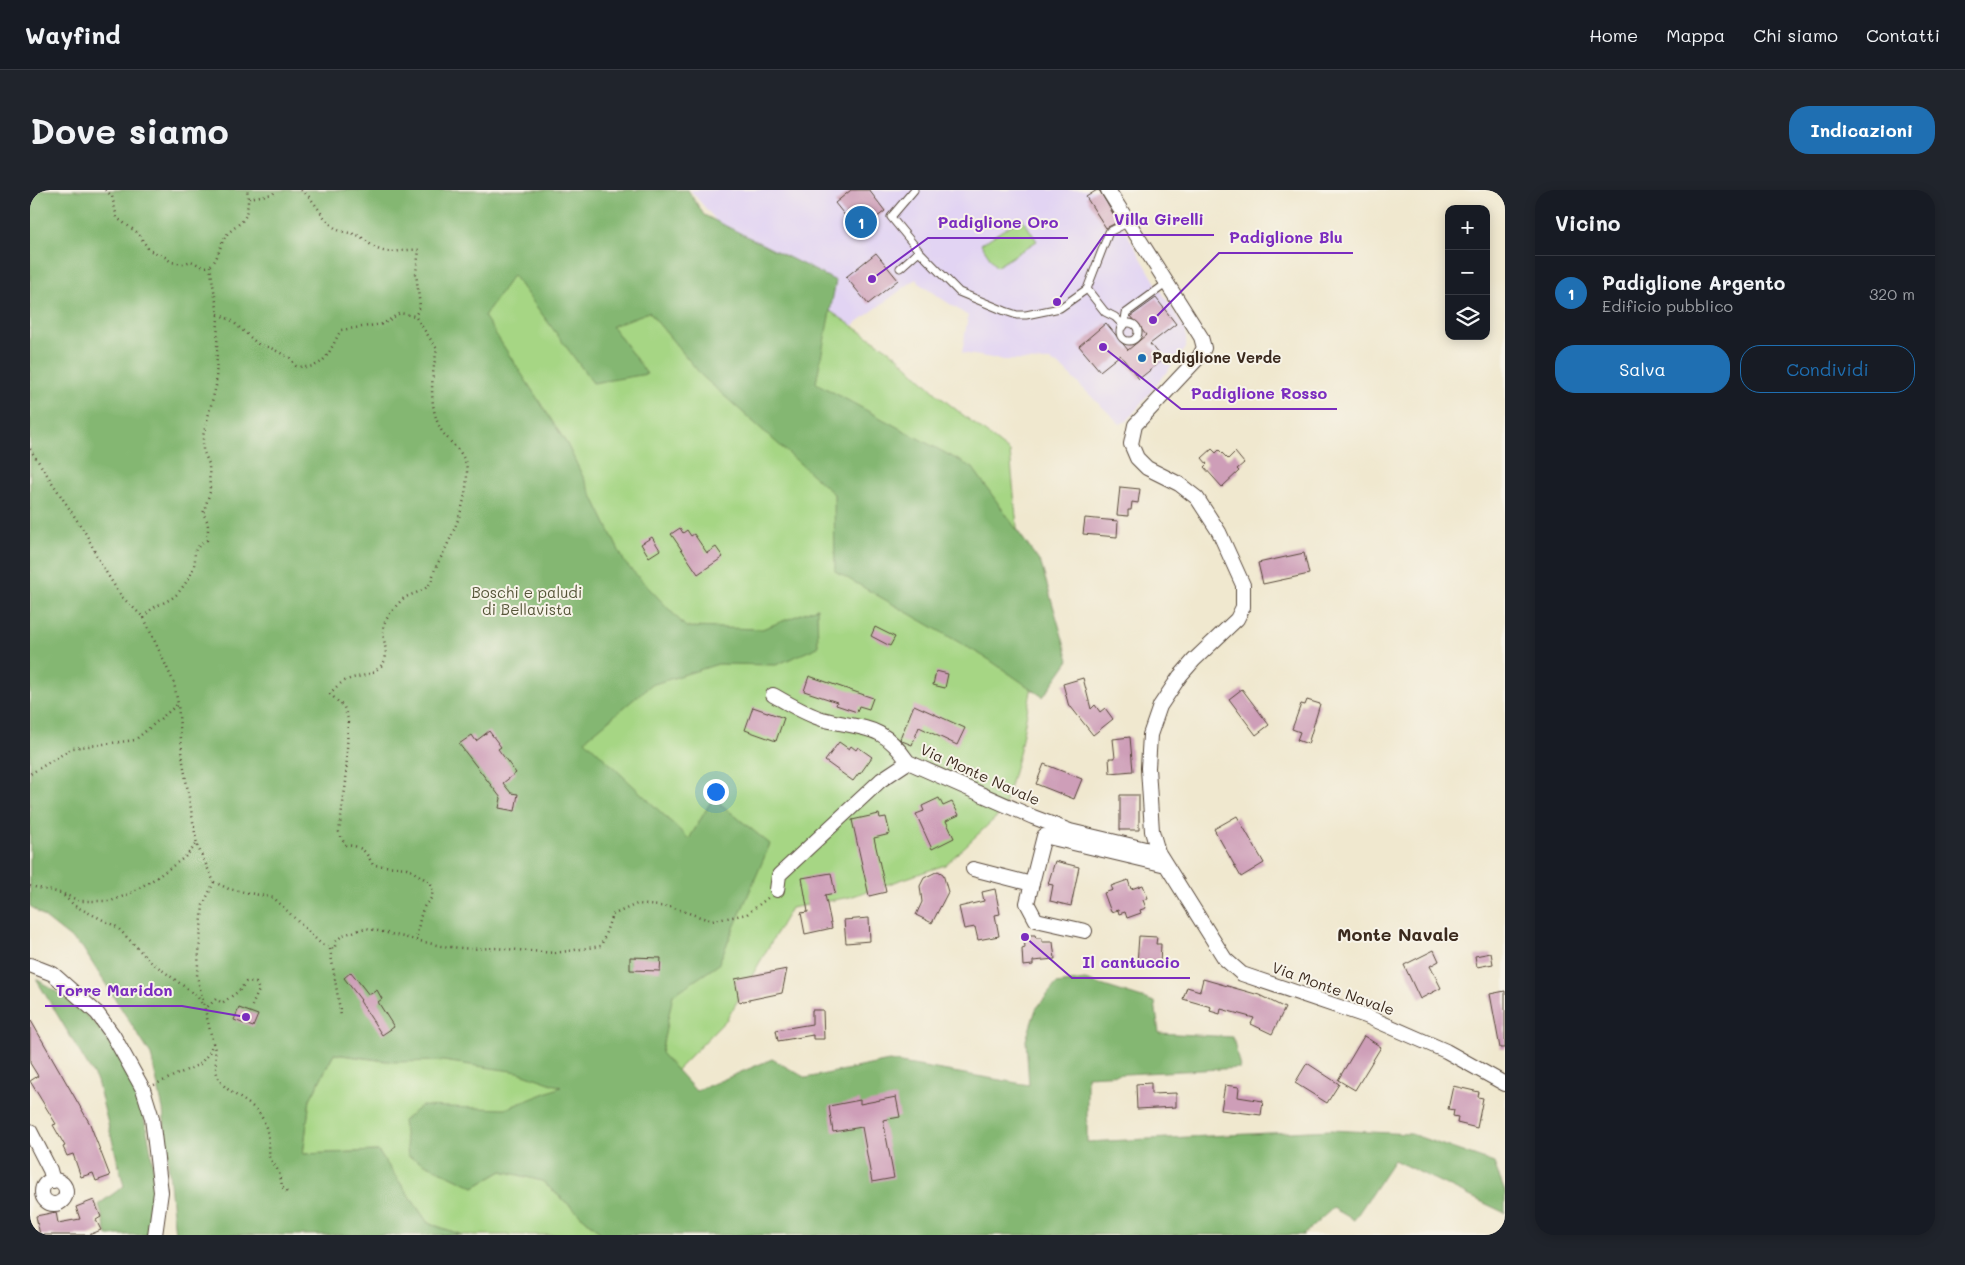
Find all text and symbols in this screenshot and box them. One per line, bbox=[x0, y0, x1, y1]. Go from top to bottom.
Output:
text: Wayfind bbox=[25, 19, 121, 50]
text: Home bbox=[1589, 23, 1638, 47]
text: Mappa bbox=[1666, 23, 1725, 47]
text: Chi siamo bbox=[1753, 23, 1838, 47]
text: Contatti bbox=[1866, 23, 1940, 47]
button: Indicazioni bbox=[1789, 106, 1935, 154]
text: Dove siamo bbox=[30, 107, 229, 153]
pin: 1 bbox=[845, 203, 877, 241]
callout: Villa Girelli bbox=[1104, 204, 1214, 235]
map controls bbox=[1445, 205, 1490, 340]
button: + bbox=[1445, 205, 1490, 250]
callout: Padiglione Oro bbox=[928, 207, 1068, 238]
text: Villa Girelli bbox=[1114, 208, 1204, 229]
text: Vicino bbox=[1555, 209, 1620, 236]
text: Padiglione Oro bbox=[938, 211, 1059, 232]
callout: Padiglione Blu bbox=[1219, 222, 1353, 253]
text: Padiglione Blu bbox=[1229, 226, 1343, 247]
button: − bbox=[1445, 250, 1490, 295]
text: Padiglione Argento bbox=[1602, 270, 1785, 295]
text: 1 bbox=[1567, 283, 1575, 304]
text: 320 m bbox=[1869, 283, 1915, 304]
button: layers bbox=[1445, 295, 1490, 340]
text: Edificio pubblico bbox=[1602, 295, 1733, 316]
button: Salva bbox=[1555, 345, 1730, 393]
button: Condividi bbox=[1740, 345, 1915, 393]
place label: Padiglione Verde bbox=[1152, 347, 1281, 367]
marker: Padiglione Verde bbox=[1136, 352, 1148, 364]
callout: Padiglione Rosso bbox=[1181, 378, 1337, 409]
text: Padiglione Rosso bbox=[1191, 382, 1327, 403]
park label: Boschi e paludi di Bellavista bbox=[472, 582, 582, 619]
street label: Via Monte Navale bbox=[917, 739, 1043, 809]
your location bbox=[703, 779, 729, 805]
district label: Monte Navale bbox=[1337, 922, 1459, 946]
callout: Il cantuccio bbox=[1072, 947, 1190, 978]
text: Il cantuccio bbox=[1082, 951, 1180, 972]
street label: Via Monte Navale bbox=[1269, 957, 1397, 1020]
callout: Torre Maridon bbox=[45, 975, 182, 1006]
text: Torre Maridon bbox=[56, 979, 172, 1000]

